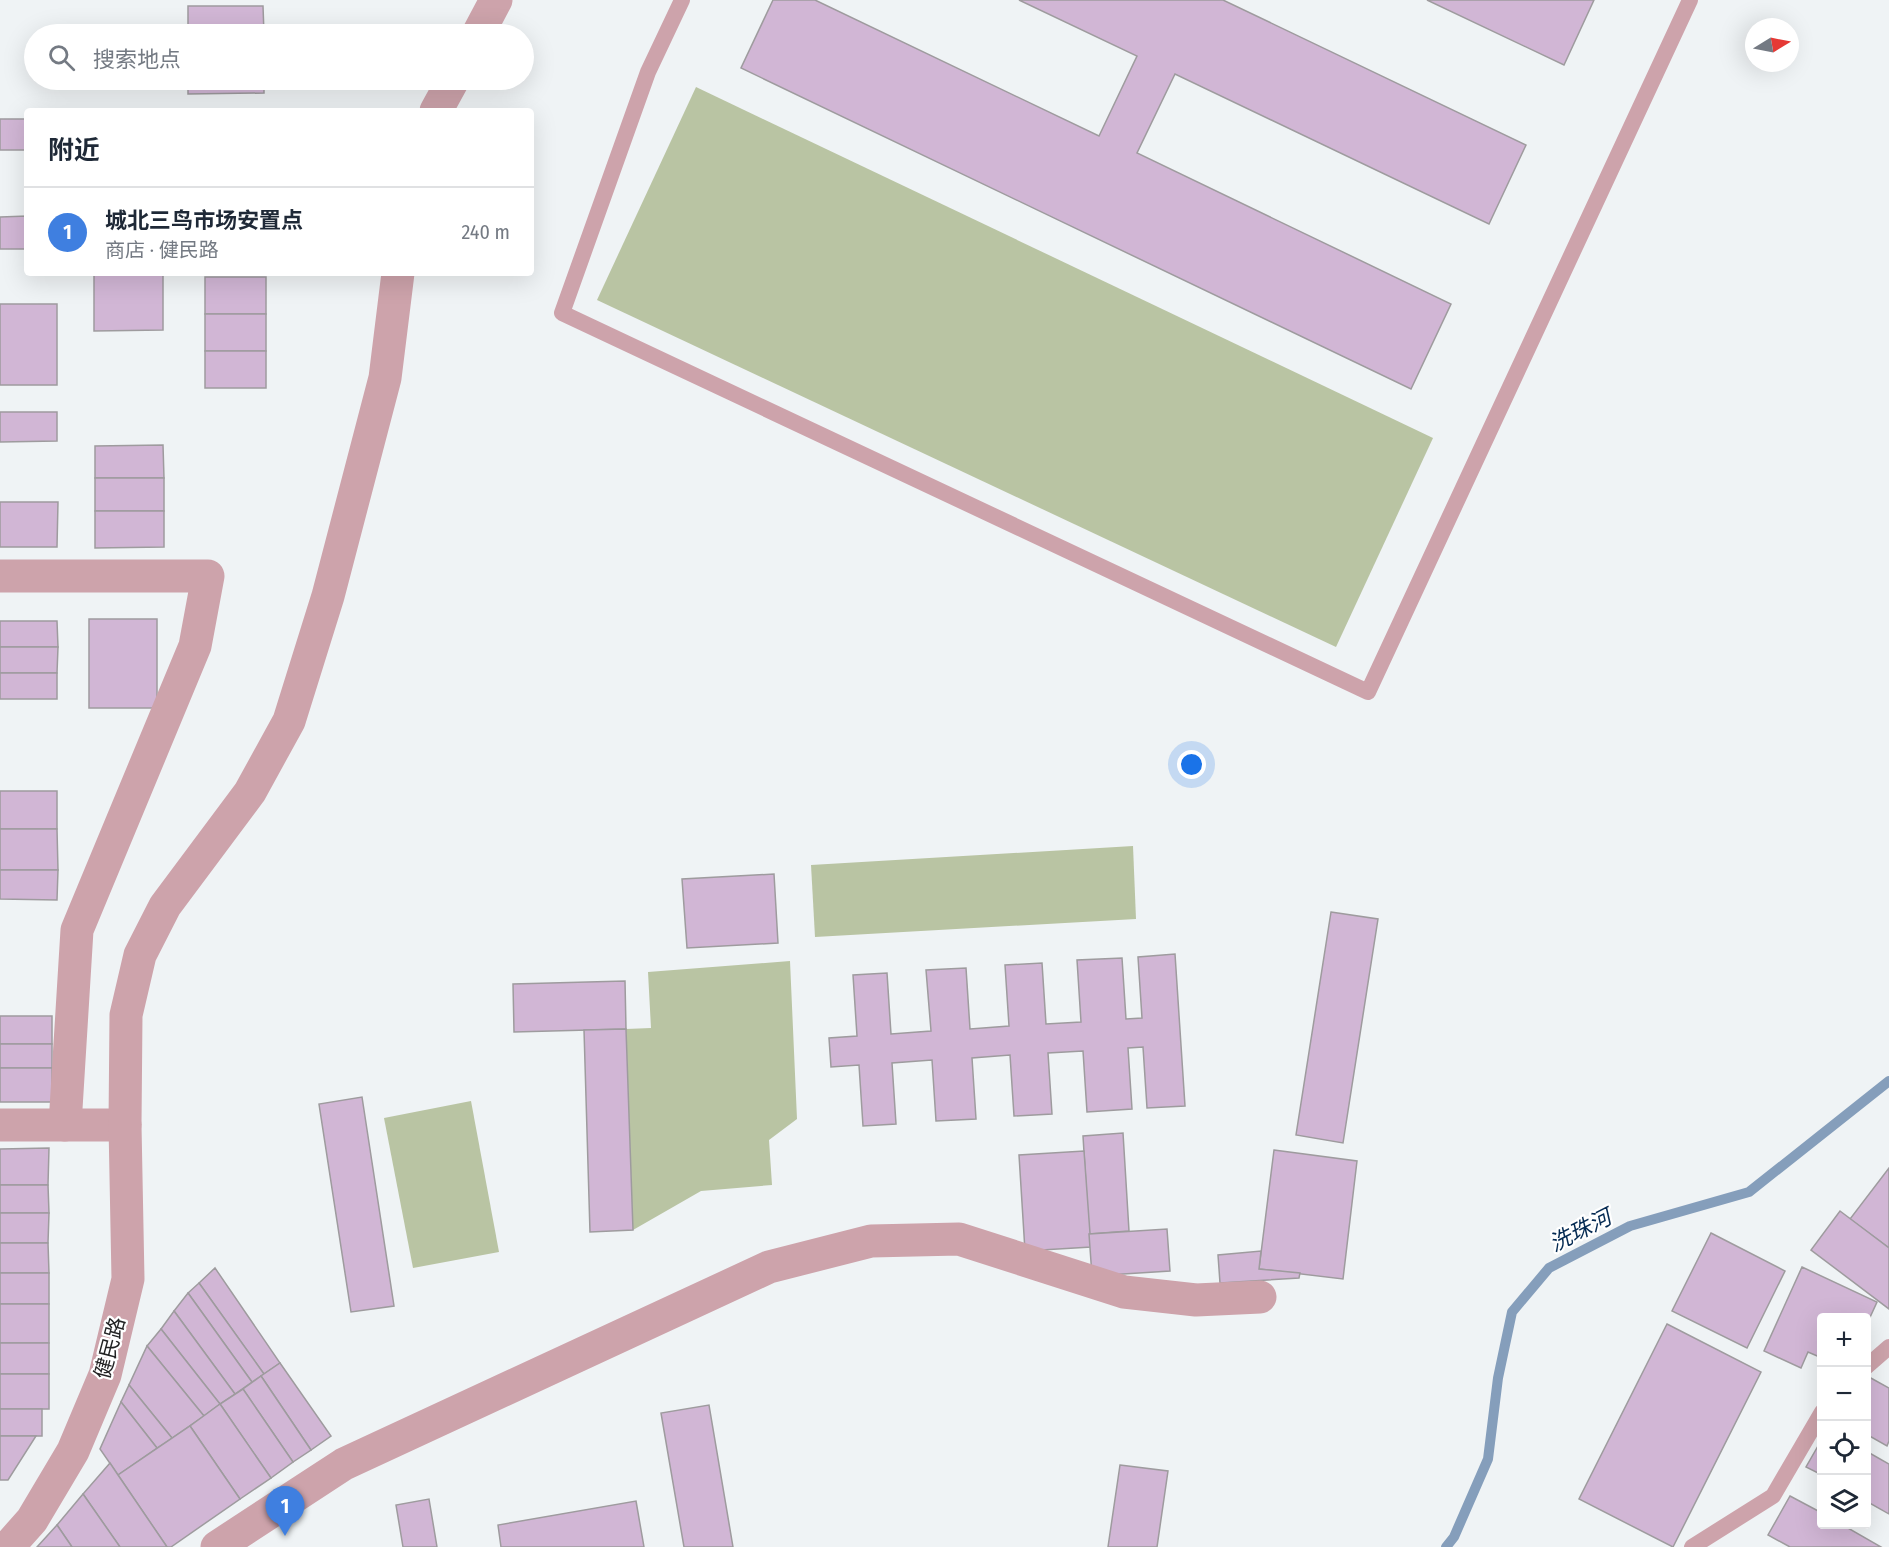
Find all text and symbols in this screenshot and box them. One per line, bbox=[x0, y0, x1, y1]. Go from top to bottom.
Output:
north arrow bbox=[1745, 18, 1799, 72]
search box bbox=[24, 24, 534, 90]
icon: search bbox=[45, 41, 78, 74]
text: 搜索地点 bbox=[93, 46, 181, 73]
text: 附近 bbox=[48, 135, 100, 166]
text: 城北三鸟市场安置点 bbox=[105, 207, 303, 234]
text: 1 bbox=[63, 220, 72, 244]
text: 240 m bbox=[461, 220, 510, 244]
text: 商店 · 健民路 bbox=[105, 238, 219, 262]
your location bbox=[1177, 750, 1206, 779]
water label: 洗珠河 bbox=[1545, 1202, 1619, 1257]
map controls bbox=[1817, 1313, 1871, 1529]
button: + bbox=[1817, 1313, 1871, 1367]
street label: 健民路 bbox=[89, 1314, 131, 1382]
button: − bbox=[1817, 1367, 1871, 1421]
button: locate bbox=[1817, 1421, 1871, 1475]
button: layers bbox=[1817, 1475, 1871, 1529]
pin: 1 bbox=[266, 1486, 304, 1536]

